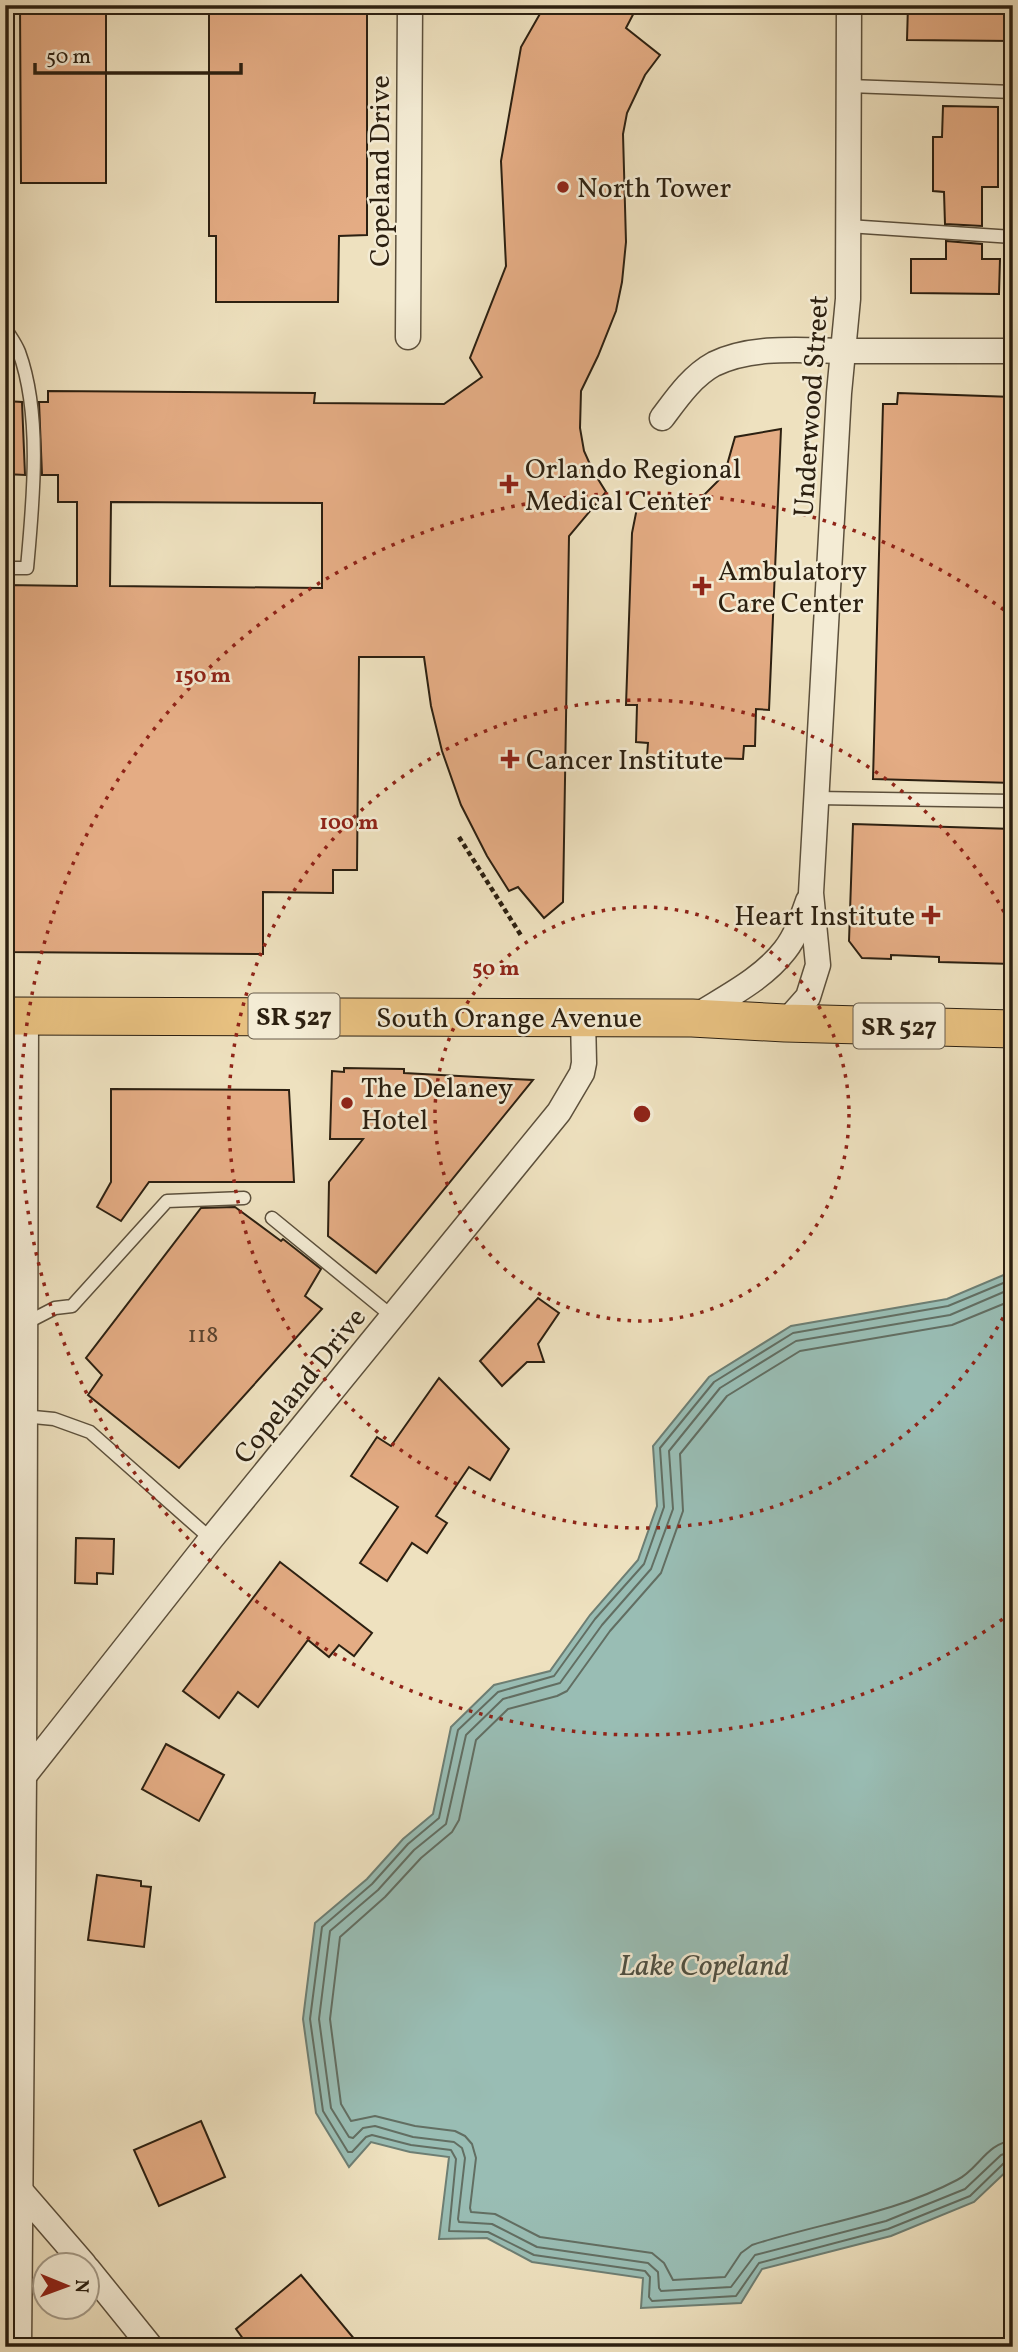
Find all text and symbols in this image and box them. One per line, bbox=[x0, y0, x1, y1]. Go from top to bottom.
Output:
scale bar bbox=[35, 32, 242, 76]
text: 50 m bbox=[46, 43, 91, 72]
street label: Copeland Drive bbox=[362, 75, 401, 267]
place label: North Tower bbox=[577, 170, 731, 209]
marker: North Tower bbox=[555, 179, 571, 195]
street label: Underwood Street bbox=[785, 294, 840, 518]
place label: Orlando Regional Medical Center bbox=[525, 451, 741, 522]
marker: Orlando Regional Medical Center bbox=[499, 474, 519, 494]
place label: Ambulatory Care Center bbox=[718, 553, 867, 624]
marker: Ambulatory Care Center bbox=[692, 576, 712, 596]
text: 150 m bbox=[175, 662, 231, 691]
place label: Cancer Institute bbox=[526, 742, 723, 781]
marker: Cancer Institute bbox=[500, 749, 520, 769]
text: 100 m bbox=[319, 809, 379, 838]
place label: Heart Institute bbox=[734, 898, 915, 937]
marker: Heart Institute bbox=[921, 905, 941, 925]
text: 50 m bbox=[472, 955, 520, 984]
road number: SR 527 bbox=[248, 993, 340, 1038]
street label: South Orange Avenue bbox=[376, 1000, 642, 1039]
road number: SR 527 bbox=[853, 1004, 944, 1049]
place label: The Delaney Hotel bbox=[361, 1070, 513, 1141]
marker: The Delaney Hotel bbox=[339, 1095, 355, 1111]
centre of rings bbox=[630, 1102, 654, 1126]
street label: Copeland Drive bbox=[226, 1300, 376, 1473]
house number: 118 bbox=[188, 1319, 218, 1353]
water label: Lake Copeland bbox=[619, 1946, 789, 1988]
north arrow bbox=[32, 2250, 102, 2320]
text: N bbox=[68, 2279, 94, 2294]

